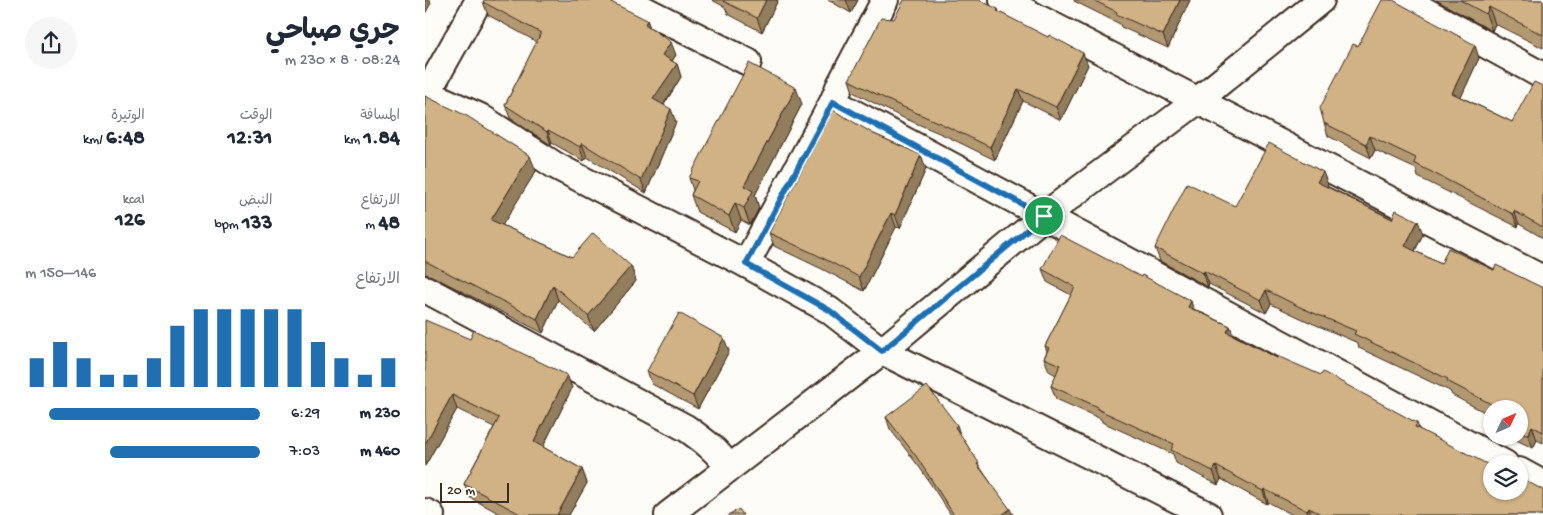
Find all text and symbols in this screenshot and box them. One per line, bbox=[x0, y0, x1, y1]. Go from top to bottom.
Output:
text: جري صباحي bbox=[266, 16, 400, 49]
button: share bbox=[25, 17, 77, 69]
text: 08:24 · 8 × 230 m bbox=[285, 52, 400, 71]
text: الوتيرة bbox=[111, 108, 145, 125]
text: الوقت bbox=[240, 108, 272, 125]
text: المسافة bbox=[360, 108, 400, 125]
text: 6:48 bbox=[106, 127, 145, 152]
text: 12:31 bbox=[228, 127, 272, 152]
text: 1.84 bbox=[363, 127, 400, 152]
text: /km bbox=[83, 132, 106, 149]
text: km bbox=[344, 132, 363, 149]
text: kcal bbox=[123, 192, 145, 209]
text: النبض bbox=[239, 193, 272, 210]
text: الارتفاع bbox=[361, 193, 400, 210]
pin bbox=[1023, 195, 1065, 237]
icon: arrive bbox=[1030, 202, 1058, 230]
text: 126 bbox=[115, 209, 145, 234]
text: 133 bbox=[242, 212, 272, 237]
text: 48 bbox=[379, 212, 400, 237]
text: bpm bbox=[215, 217, 242, 234]
text: m bbox=[365, 217, 379, 234]
text: 146–150 m bbox=[25, 265, 96, 284]
text: الارتفاع bbox=[355, 271, 400, 290]
north arrow bbox=[1483, 400, 1527, 445]
map controls bbox=[1483, 400, 1528, 500]
text: 6:29 bbox=[291, 405, 320, 424]
text: 230 m bbox=[360, 405, 400, 424]
text: 7:03 bbox=[289, 443, 320, 462]
text: 460 m bbox=[360, 443, 400, 462]
button: layers bbox=[1483, 455, 1528, 500]
scale bar bbox=[440, 480, 509, 503]
text: 20 m bbox=[447, 483, 475, 500]

